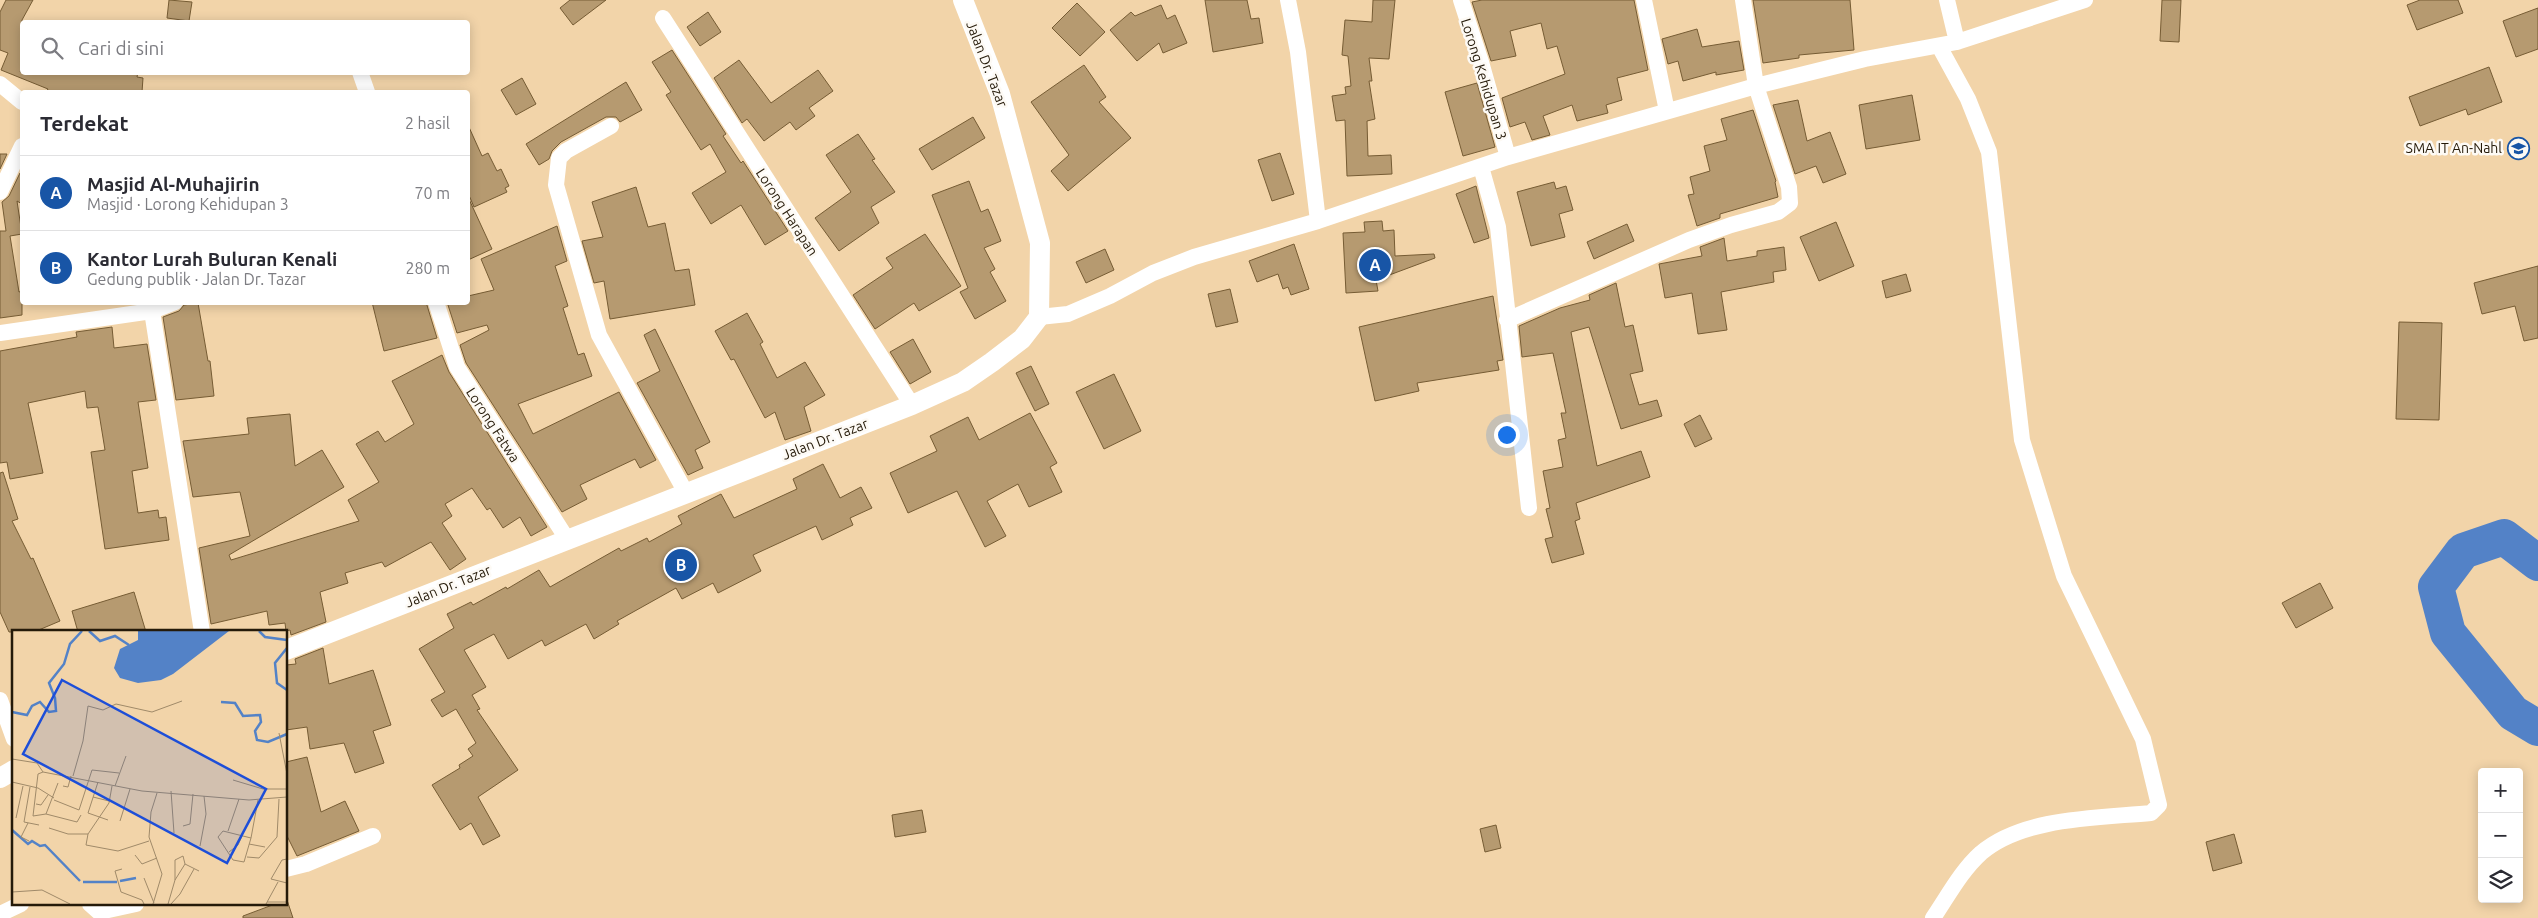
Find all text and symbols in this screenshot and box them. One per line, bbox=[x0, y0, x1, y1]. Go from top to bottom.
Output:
street label: Lorong Kehidupan 3 bbox=[1458, 16, 1510, 142]
street label: Jalan Dr. Tazar bbox=[963, 19, 1011, 110]
search box bbox=[20, 20, 470, 75]
icon: search bbox=[38, 34, 66, 62]
text: Cari di sini bbox=[78, 37, 164, 59]
text: Terdekat bbox=[40, 111, 128, 135]
text: 2 hasil bbox=[405, 114, 450, 132]
school or university icon: SMA IT An-Nahl bbox=[2506, 136, 2530, 160]
place label: SMA IT An-Nahl bbox=[2406, 140, 2502, 156]
street label: Lorong Harapan bbox=[753, 165, 821, 259]
text: Masjid Al-Muhajirin bbox=[87, 173, 260, 195]
text: A bbox=[50, 184, 62, 202]
text: 70 m bbox=[414, 184, 450, 202]
text: Masjid · Lorong Kehidupan 3 bbox=[87, 195, 289, 213]
pin: A bbox=[1359, 246, 1391, 284]
text: Kantor Lurah Buluran Kenali bbox=[87, 248, 337, 270]
text: B bbox=[51, 259, 61, 277]
text: 280 m bbox=[405, 259, 450, 277]
text: Gedung publik · Jalan Dr. Tazar bbox=[87, 270, 306, 288]
street label: Lorong Fatwa bbox=[463, 385, 523, 465]
street label: Jalan Dr. Tazar bbox=[780, 415, 871, 463]
your location bbox=[1494, 422, 1520, 448]
pin: B bbox=[665, 546, 697, 584]
street label: Jalan Dr. Tazar bbox=[403, 561, 494, 610]
inset map bbox=[12, 630, 288, 906]
map controls bbox=[2478, 768, 2523, 903]
button: + bbox=[2478, 768, 2523, 813]
button: − bbox=[2478, 813, 2523, 858]
button: layers bbox=[2478, 858, 2523, 903]

